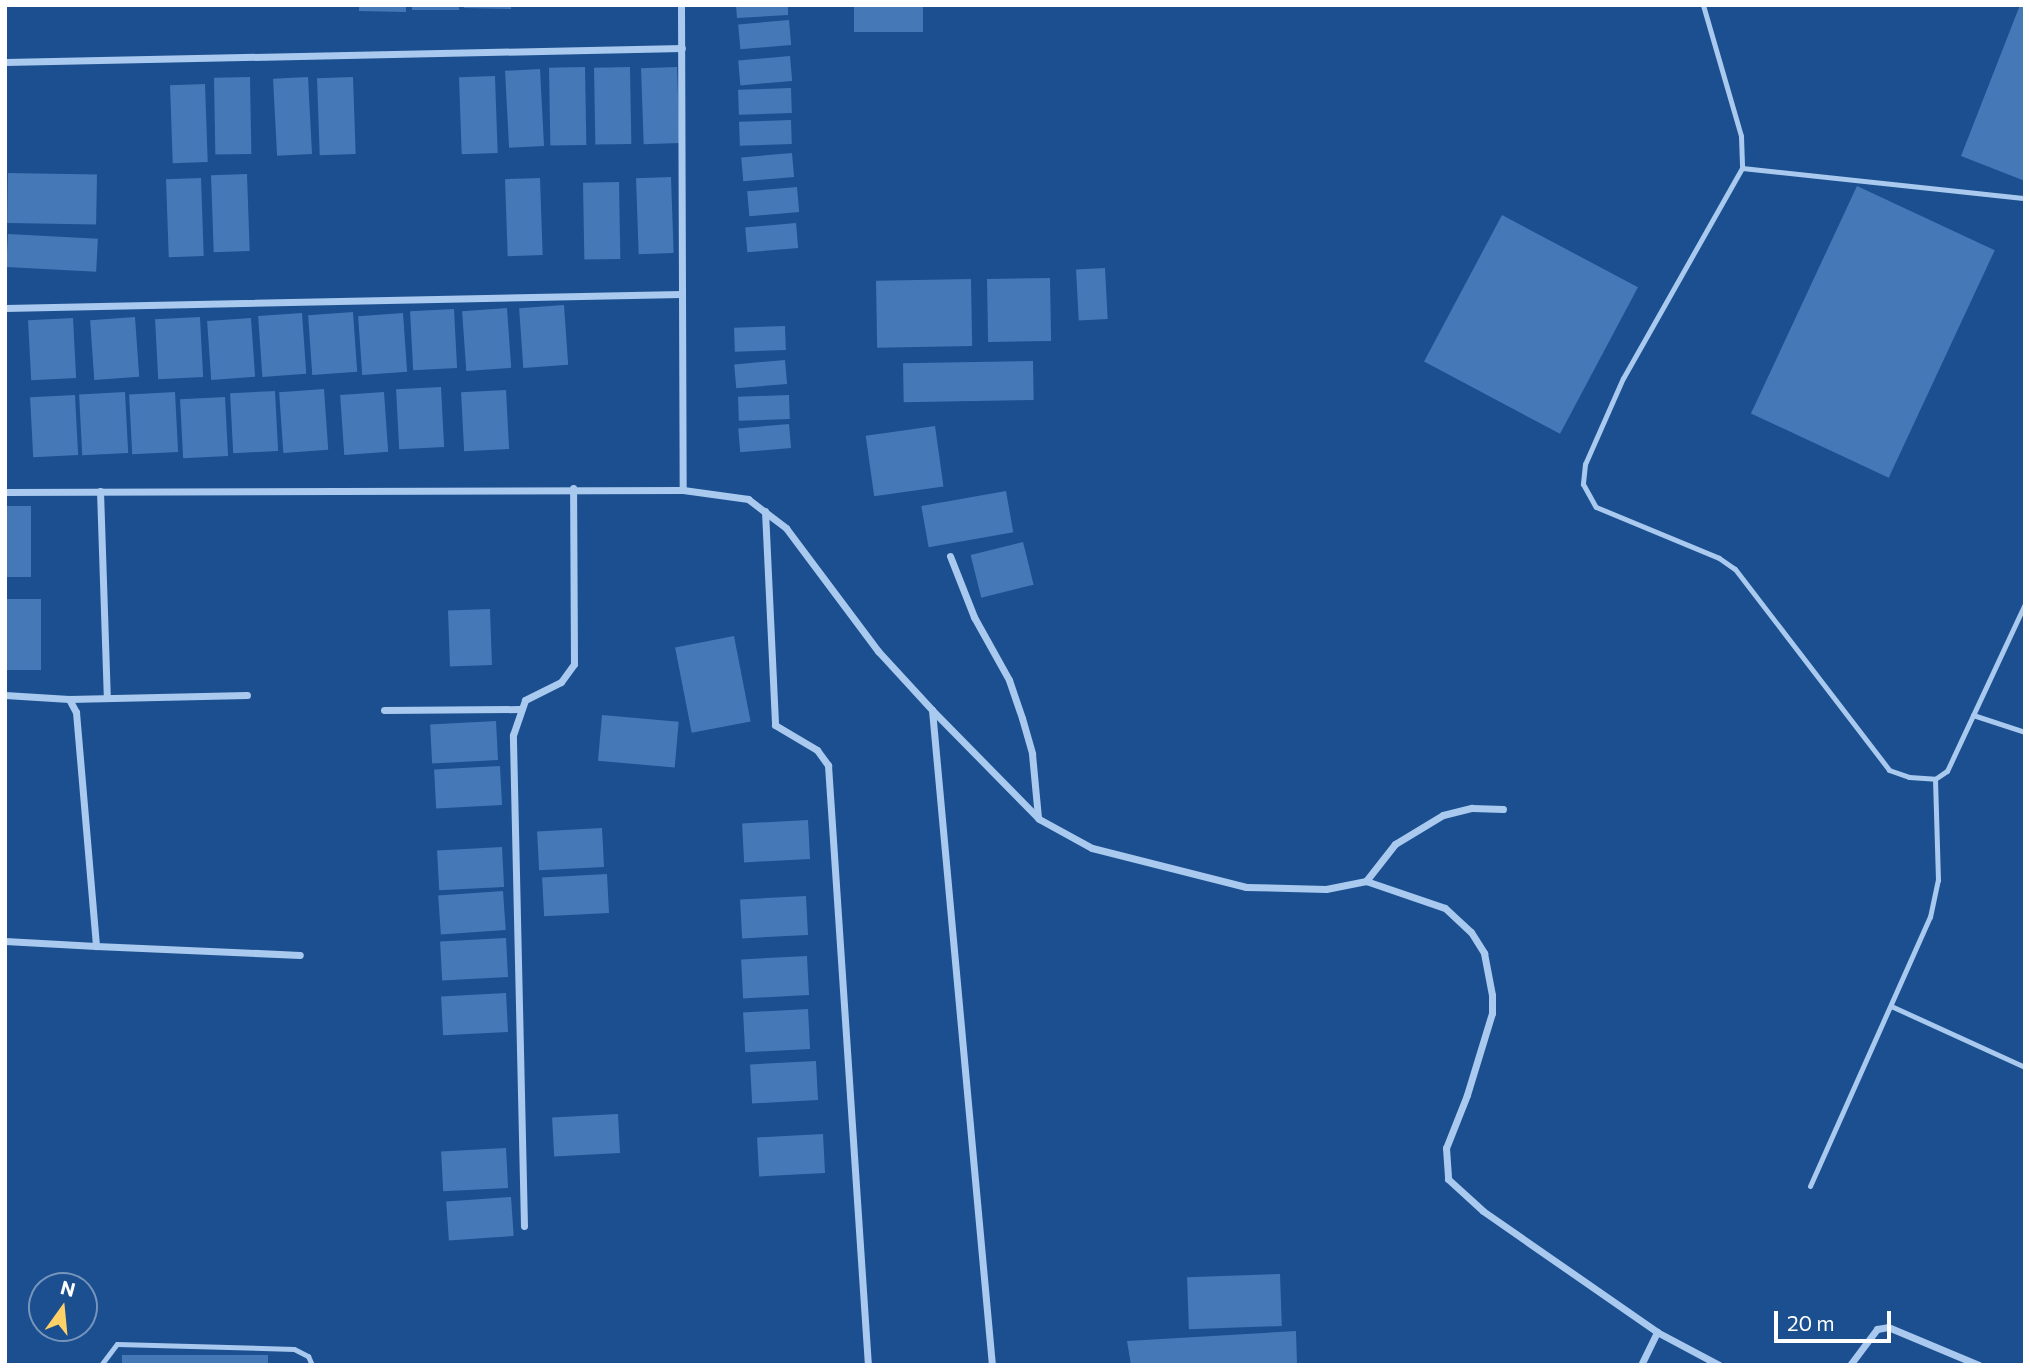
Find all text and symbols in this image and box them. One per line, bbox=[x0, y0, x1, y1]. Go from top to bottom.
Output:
north arrow bbox=[28, 1272, 98, 1342]
text: N bbox=[58, 1275, 78, 1301]
scale bar bbox=[1778, 1296, 1895, 1340]
text: 20 m bbox=[1787, 1310, 1835, 1335]

